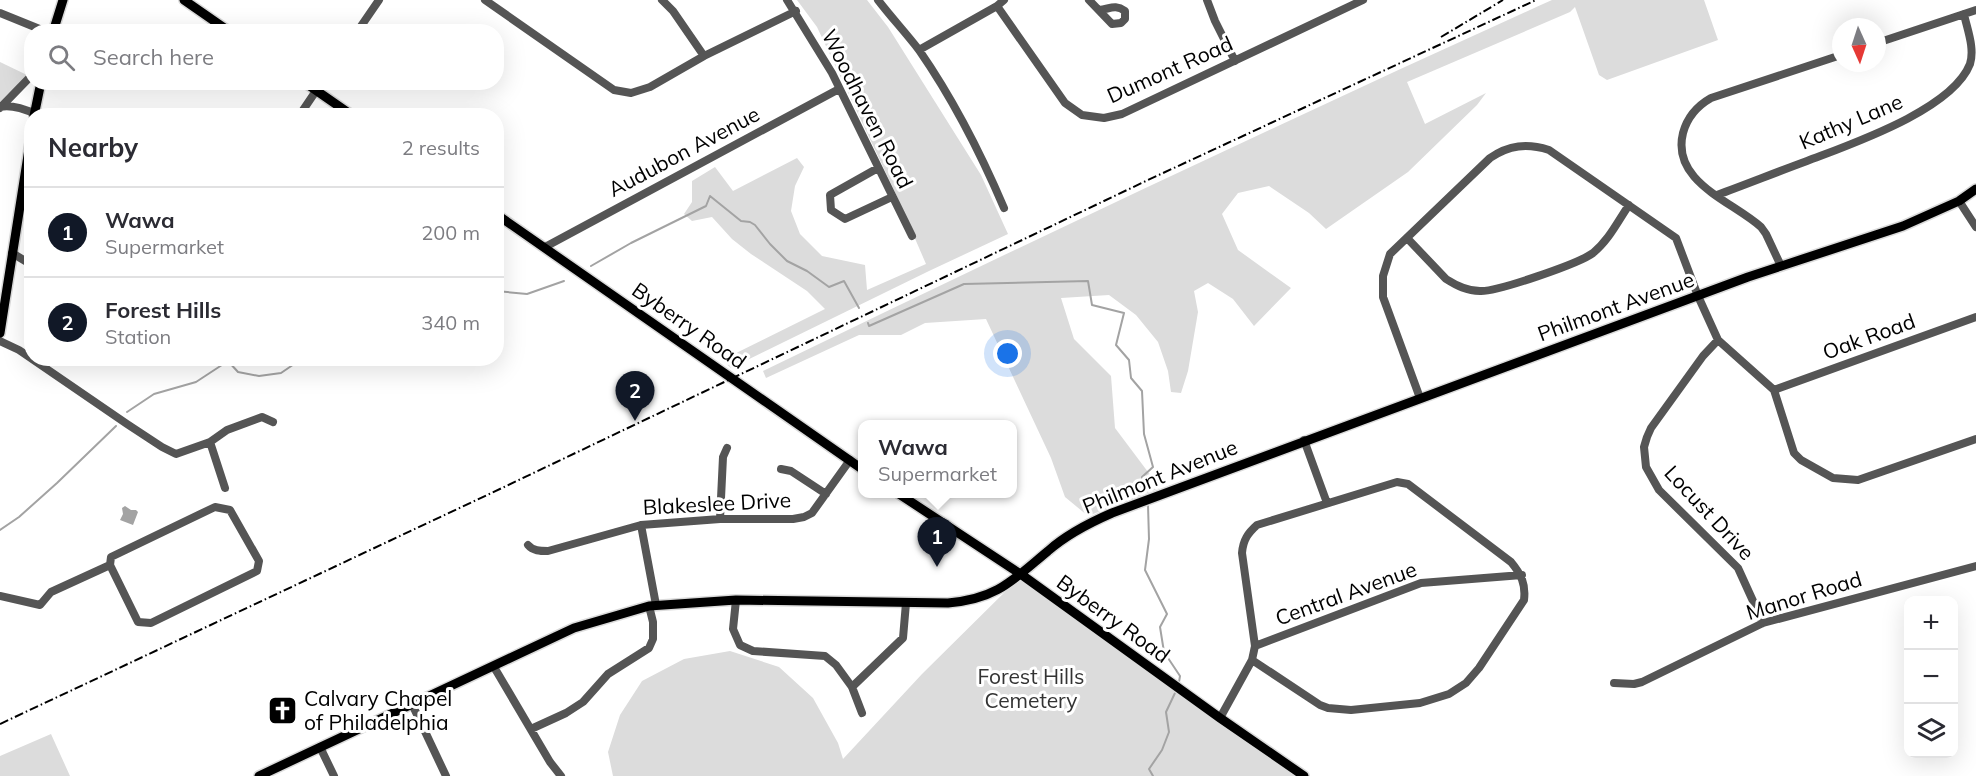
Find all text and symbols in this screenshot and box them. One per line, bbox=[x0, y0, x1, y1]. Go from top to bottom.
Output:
north arrow bbox=[1832, 18, 1886, 72]
search box bbox=[24, 24, 504, 90]
street label: Woodhaven Road bbox=[817, 25, 919, 193]
street label: Dumont Road bbox=[1103, 30, 1236, 108]
icon: search bbox=[45, 41, 78, 74]
text: Search here bbox=[93, 43, 214, 71]
street label: Kathy Lane bbox=[1795, 88, 1906, 155]
street label: Audubon Avenue bbox=[603, 100, 764, 202]
text: Nearby bbox=[48, 131, 138, 164]
text: 2 results bbox=[402, 135, 480, 160]
text: Wawa bbox=[105, 206, 175, 234]
text: 1 bbox=[62, 220, 74, 245]
text: 200 m bbox=[421, 220, 480, 245]
text: Supermarket bbox=[105, 234, 224, 259]
street label: Philmont Avenue bbox=[1534, 266, 1697, 346]
street label: Byberry Road bbox=[627, 276, 752, 374]
text: Forest Hills bbox=[105, 296, 221, 324]
street label: Oak Road bbox=[1819, 307, 1918, 365]
text: 2 bbox=[62, 310, 74, 335]
text: 340 m bbox=[421, 310, 480, 335]
text: Station bbox=[105, 324, 171, 349]
your location bbox=[993, 339, 1022, 368]
pin: 2 bbox=[616, 372, 654, 421]
popup bbox=[858, 420, 1017, 498]
text: Wawa bbox=[878, 433, 948, 461]
street label: Philmont Avenue bbox=[1078, 433, 1241, 519]
street label: Locust Drive bbox=[1659, 460, 1760, 565]
text: Supermarket bbox=[878, 461, 997, 486]
street label: Blakeslee Drive bbox=[642, 486, 792, 520]
pin: 1 bbox=[918, 518, 956, 567]
street label: Central Avenue bbox=[1271, 555, 1420, 631]
street label: Manor Road bbox=[1743, 565, 1865, 625]
street label: Byberry Road bbox=[1052, 568, 1175, 668]
map controls bbox=[1904, 596, 1958, 758]
button: + bbox=[1904, 596, 1958, 650]
button: − bbox=[1904, 650, 1958, 704]
park label: Forest Hills Cemetery bbox=[978, 663, 1084, 713]
place label: Calvary Chapel of Philadelphia bbox=[304, 685, 452, 735]
church icon: Calvary Chapel of Philadelphia bbox=[267, 695, 299, 727]
button: layers bbox=[1904, 704, 1958, 758]

